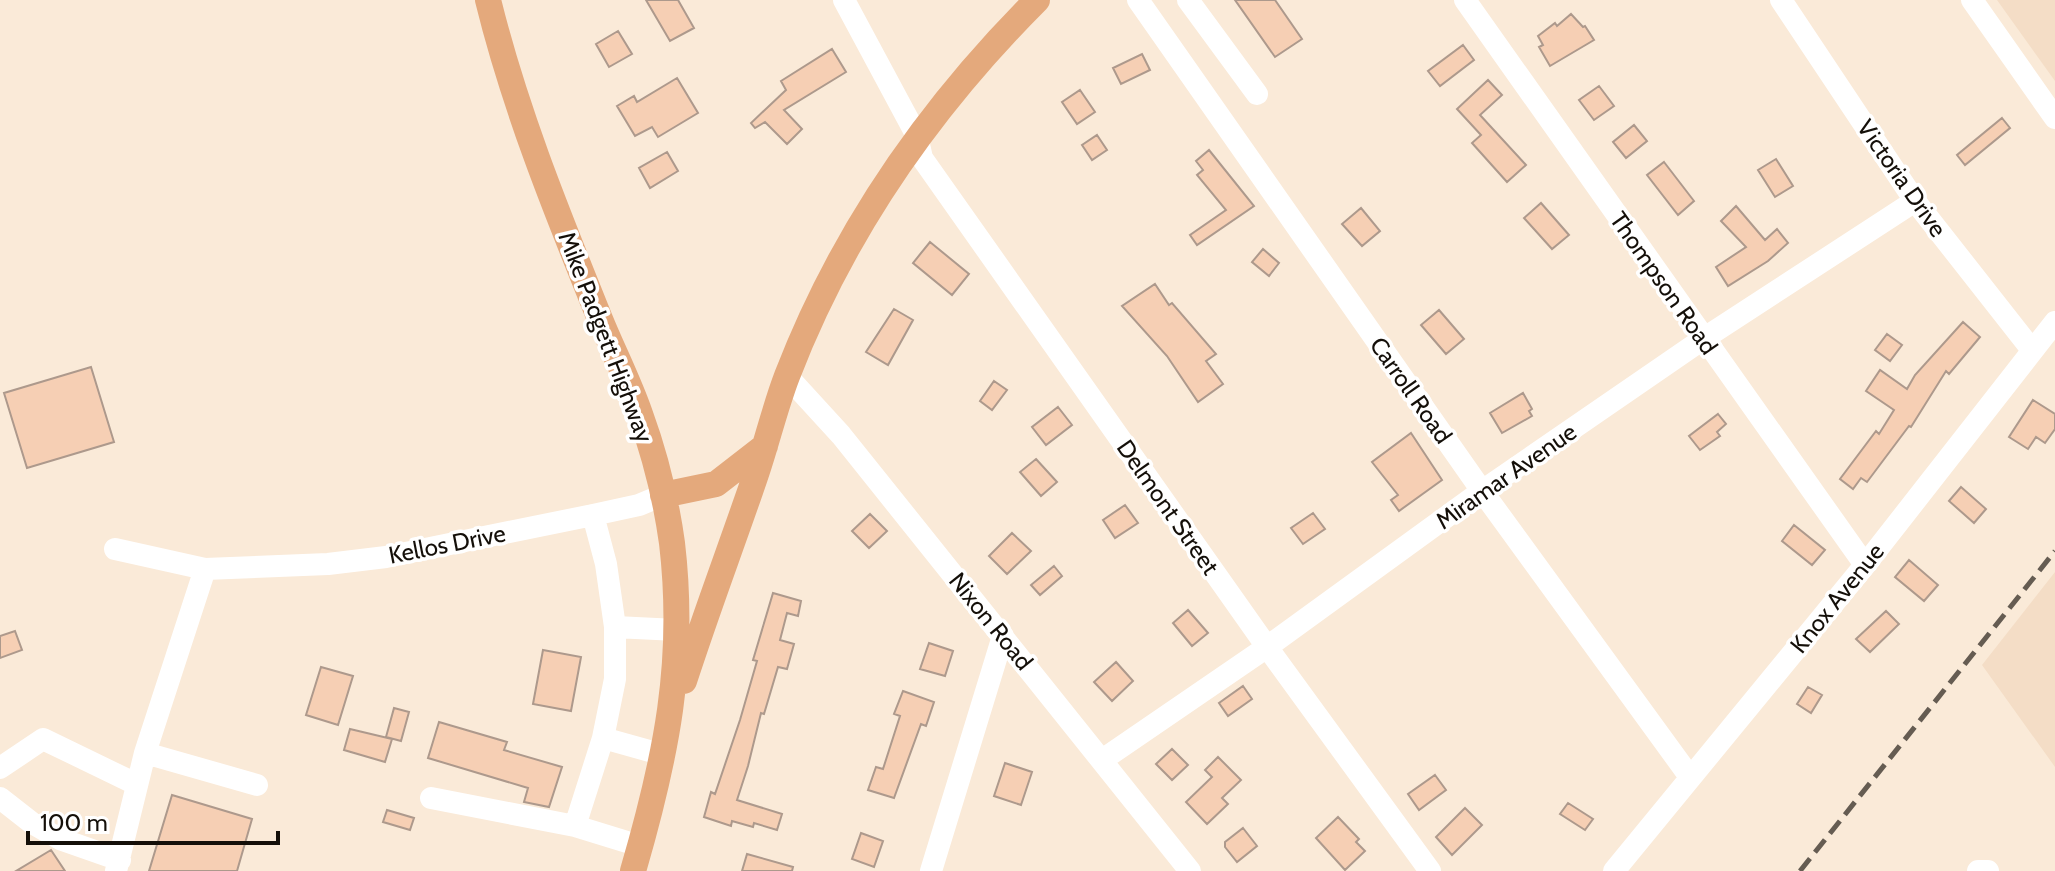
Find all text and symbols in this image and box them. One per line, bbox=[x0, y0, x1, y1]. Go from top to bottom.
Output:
street label: Victoria Drive bbox=[1851, 114, 1953, 242]
street label: Thompson Road bbox=[1604, 206, 1724, 360]
street label: Mike Padgett Highway bbox=[552, 228, 660, 446]
street label: Carroll Road bbox=[1364, 331, 1458, 449]
street label: Miramar Avenue bbox=[1430, 417, 1582, 535]
street label: Delmont Street bbox=[1111, 434, 1225, 580]
street label: Kellos Drive bbox=[386, 518, 508, 570]
street label: Knox Avenue bbox=[1784, 537, 1890, 659]
street label: Nixon Road bbox=[943, 566, 1039, 676]
scale bar bbox=[28, 795, 278, 845]
text: 100 m bbox=[40, 808, 108, 837]

